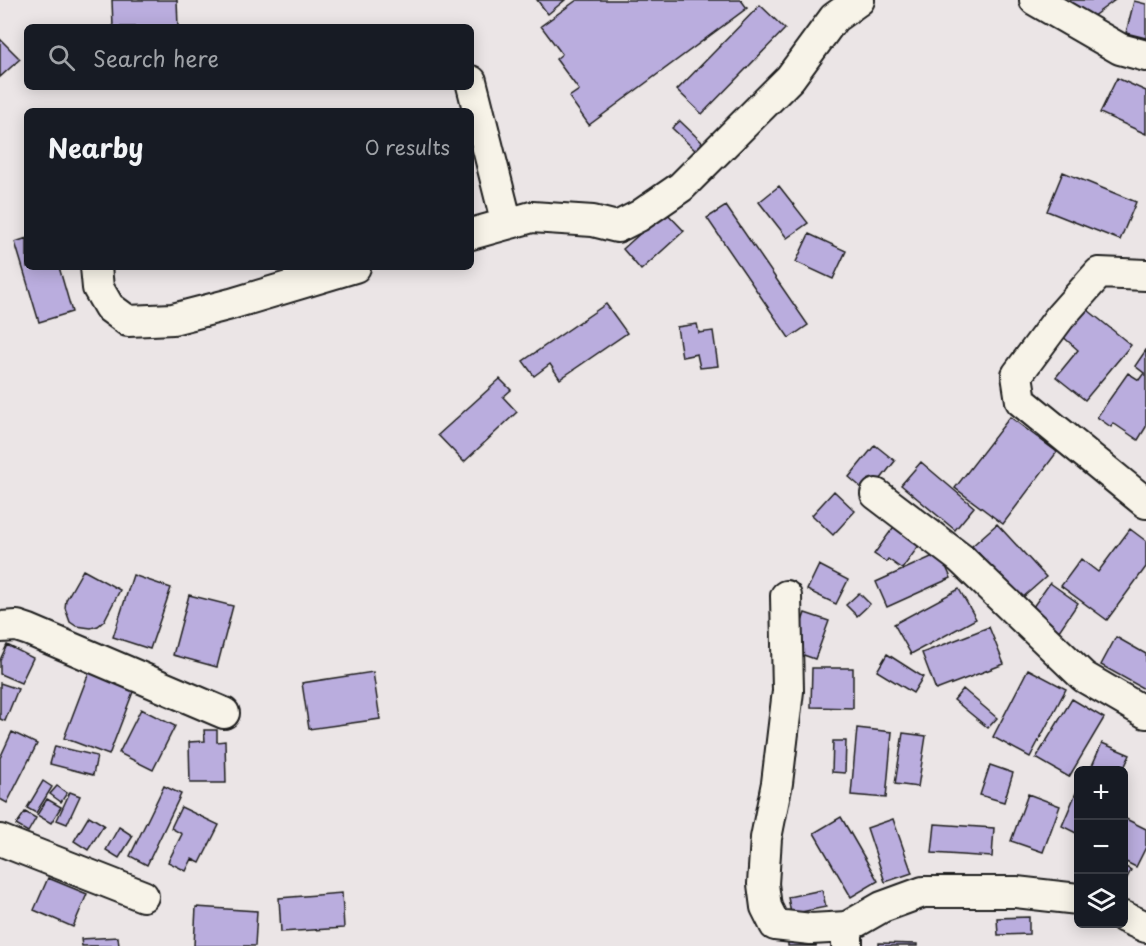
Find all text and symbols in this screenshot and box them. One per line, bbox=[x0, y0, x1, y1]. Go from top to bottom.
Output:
search box bbox=[24, 24, 474, 90]
icon: search bbox=[45, 41, 78, 74]
text: Search here bbox=[93, 41, 219, 74]
text: Nearby bbox=[48, 128, 143, 167]
text: 0 results bbox=[365, 132, 450, 162]
map controls bbox=[1074, 766, 1128, 928]
button: + bbox=[1074, 766, 1128, 820]
button: − bbox=[1074, 820, 1128, 874]
button: layers bbox=[1074, 874, 1128, 928]

